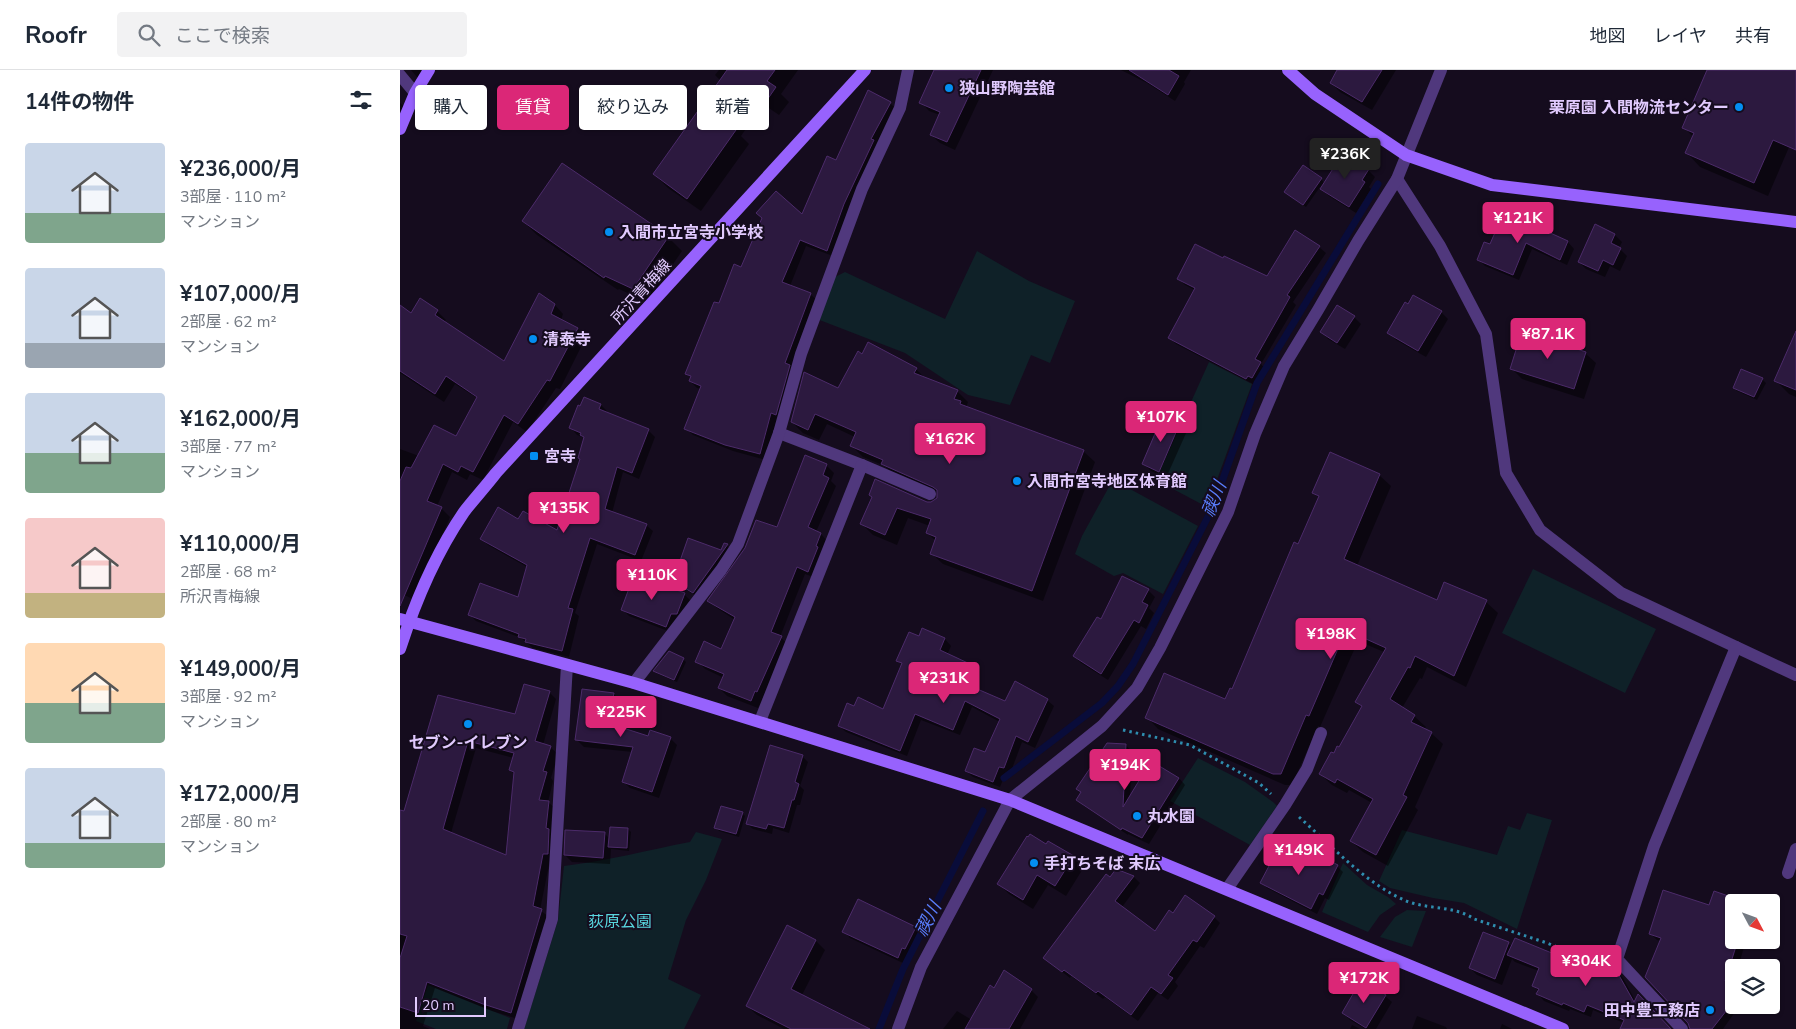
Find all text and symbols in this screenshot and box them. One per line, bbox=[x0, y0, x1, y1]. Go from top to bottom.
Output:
search box bbox=[117, 12, 467, 57]
text: Roofr bbox=[25, 19, 87, 51]
icon: search bbox=[135, 21, 163, 49]
text: ここで検索 bbox=[175, 23, 270, 49]
text: 地図 bbox=[1590, 24, 1626, 48]
text: レイヤ bbox=[1654, 24, 1707, 48]
text: 共有 bbox=[1735, 24, 1771, 48]
place label: 狭山野陶芸館 bbox=[959, 78, 1055, 100]
marker: 狭山野陶芸館 bbox=[943, 82, 955, 94]
chip: 購入 bbox=[415, 85, 487, 130]
chip: 賃貸 bbox=[497, 85, 569, 130]
chip: 絞り込み bbox=[579, 85, 687, 130]
chip: 新着 bbox=[697, 85, 769, 130]
icon: filters bbox=[347, 86, 375, 114]
text: 14件の物件 bbox=[25, 88, 134, 116]
place label: 栗原園 入間物流センター bbox=[1549, 97, 1729, 119]
marker: 栗原園 入間物流センター bbox=[1733, 101, 1745, 113]
pin: ¥236K bbox=[1310, 138, 1380, 180]
text: ¥236K bbox=[1320, 143, 1370, 165]
text: ¥236,000/月 bbox=[180, 155, 301, 183]
icon: home bbox=[65, 163, 125, 223]
text: 3部屋 · 110 m² bbox=[180, 186, 286, 208]
pin: ¥121K bbox=[1483, 202, 1553, 244]
text: ¥121K bbox=[1493, 207, 1543, 229]
text: マンション bbox=[180, 211, 260, 233]
place label: 入間市立宮寺小学校 bbox=[619, 222, 763, 244]
marker: 入間市立宮寺小学校 bbox=[603, 226, 615, 238]
street label: 所沢青梅線 bbox=[607, 255, 677, 329]
text: ¥107,000/月 bbox=[180, 280, 301, 308]
icon: home bbox=[65, 288, 125, 348]
text: 2部屋 · 62 m² bbox=[180, 311, 277, 333]
pin: ¥87.1K bbox=[1507, 318, 1589, 360]
text: ¥87.1K bbox=[1522, 323, 1575, 345]
place label: 清泰寺 bbox=[543, 329, 591, 351]
marker: 清泰寺 bbox=[527, 333, 539, 345]
text: マンション bbox=[180, 336, 260, 358]
pin: ¥107K bbox=[1126, 400, 1196, 443]
text: ¥162,000/月 bbox=[180, 405, 301, 433]
text: ¥107K bbox=[1136, 406, 1186, 428]
icon: home bbox=[65, 413, 125, 473]
pin: ¥162K bbox=[915, 422, 985, 465]
text: ¥162K bbox=[925, 428, 975, 450]
text: 3部屋 · 77 m² bbox=[180, 436, 277, 458]
place label: 宮寺 bbox=[544, 446, 576, 468]
marker: 宮寺 bbox=[528, 450, 540, 462]
text: マンション bbox=[180, 461, 260, 483]
place label: 入間市宮寺地区体育館 bbox=[1027, 471, 1187, 493]
marker: 入間市宮寺地区体育館 bbox=[1011, 475, 1023, 487]
water label: 禊川 bbox=[1196, 476, 1233, 520]
pin: ¥135K bbox=[529, 492, 599, 534]
text: ¥135K bbox=[539, 497, 589, 519]
text: ¥110,000/月 bbox=[180, 530, 301, 558]
icon: home bbox=[65, 538, 125, 598]
pin: ¥110K bbox=[617, 558, 687, 601]
text: 2部屋 · 68 m² bbox=[180, 561, 277, 583]
text: ¥110K bbox=[627, 564, 677, 586]
text: 所沢青梅線 bbox=[180, 586, 260, 608]
pin: ¥198K bbox=[1296, 618, 1366, 660]
text: ¥198K bbox=[1306, 623, 1356, 645]
text: ¥149,000/月 bbox=[180, 655, 301, 683]
pin: ¥231K bbox=[909, 662, 979, 704]
icon: home bbox=[65, 663, 125, 723]
text: ¥231K bbox=[919, 667, 969, 689]
text: 3部屋 · 92 m² bbox=[180, 686, 277, 708]
pin: ¥225K bbox=[586, 696, 656, 738]
text: ¥225K bbox=[596, 701, 646, 723]
text: マンション bbox=[180, 711, 260, 733]
marker: セブン-イレブン bbox=[462, 718, 474, 730]
place label: セブン-イレブン bbox=[409, 732, 527, 754]
pin: ¥194K bbox=[1090, 748, 1160, 791]
text: ¥194K bbox=[1100, 754, 1150, 776]
text: ¥172,000/月 bbox=[180, 780, 301, 808]
icon: home bbox=[65, 788, 125, 848]
place label: 丸水園 bbox=[1147, 806, 1195, 828]
marker: 丸水園 bbox=[1131, 810, 1143, 822]
text: 2部屋 · 80 m² bbox=[180, 811, 277, 833]
pin: ¥149K bbox=[1264, 834, 1334, 876]
text: マンション bbox=[180, 836, 260, 858]
text: ¥149K bbox=[1274, 839, 1324, 861]
place label: 手打ちそば 末広 bbox=[1044, 853, 1161, 875]
marker: 手打ちそば 末広 bbox=[1028, 857, 1040, 869]
north arrow bbox=[1725, 894, 1780, 949]
map controls bbox=[1725, 894, 1780, 1014]
water label: 禊川 bbox=[909, 896, 948, 940]
park label: 荻原公園 bbox=[588, 911, 652, 933]
pin: ¥304K bbox=[1551, 944, 1621, 987]
text: ¥304K bbox=[1561, 950, 1611, 972]
button: layers bbox=[1725, 959, 1780, 1014]
pin: ¥172K bbox=[1329, 962, 1399, 1004]
text: ¥172K bbox=[1339, 967, 1389, 989]
scale bar bbox=[415, 994, 486, 1017]
text: 20 m bbox=[422, 996, 454, 1015]
place label: 田中豊工務店 bbox=[1604, 1000, 1700, 1022]
marker: 田中豊工務店 bbox=[1704, 1004, 1716, 1016]

